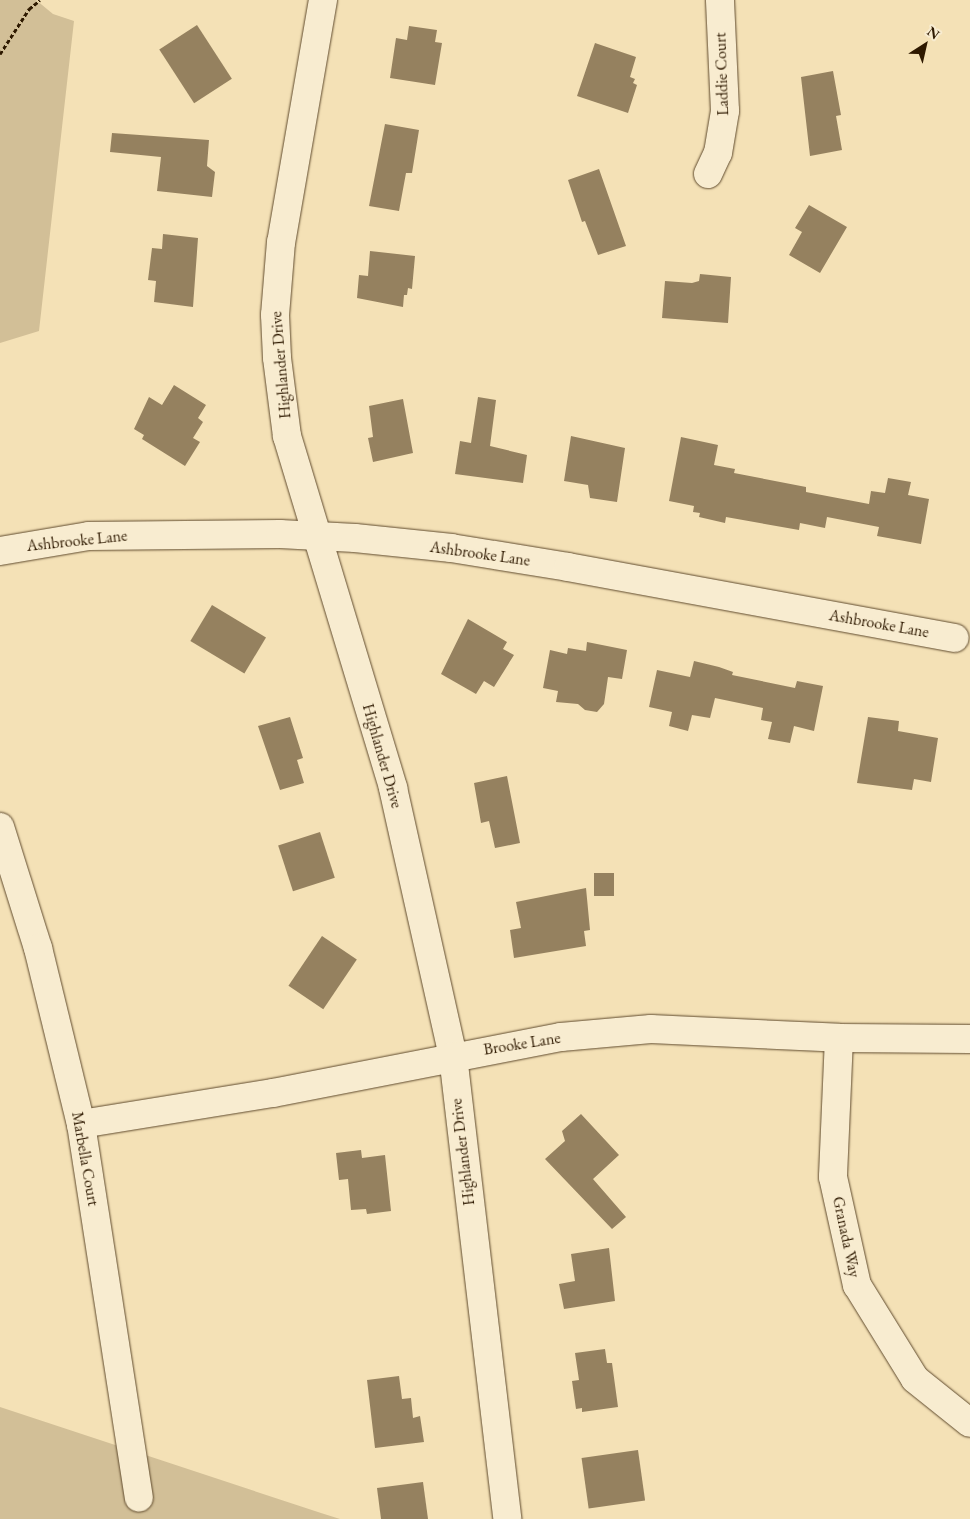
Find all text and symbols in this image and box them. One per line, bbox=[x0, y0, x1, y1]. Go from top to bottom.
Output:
north arrow bbox=[900, 20, 950, 70]
text: N bbox=[924, 22, 943, 43]
street label: Laddie Court bbox=[711, 32, 733, 116]
street label: Highlander Drive bbox=[267, 310, 295, 420]
street label: Ashbrooke Lane bbox=[26, 526, 128, 556]
street label: Ashbrooke Lane bbox=[429, 537, 531, 571]
street label: Ashbrooke Lane bbox=[828, 606, 930, 642]
street label: Highlander Drive bbox=[358, 702, 406, 810]
street label: Brooke Lane bbox=[482, 1028, 562, 1060]
street label: Highlander Drive bbox=[447, 1097, 479, 1207]
street label: Marbella Court bbox=[67, 1110, 103, 1208]
street label: Granada Way bbox=[828, 1195, 864, 1279]

